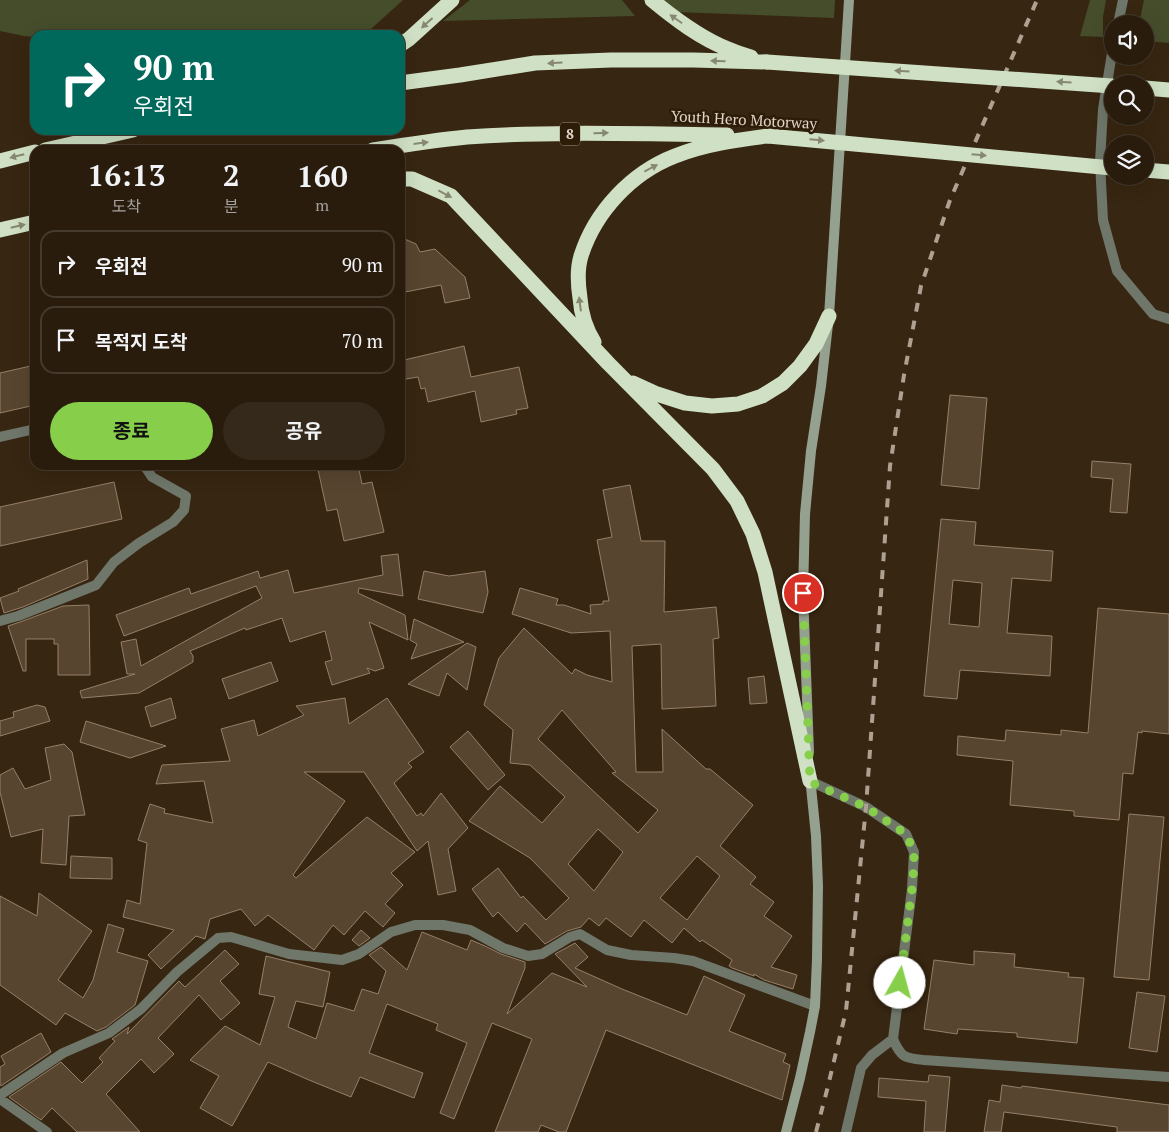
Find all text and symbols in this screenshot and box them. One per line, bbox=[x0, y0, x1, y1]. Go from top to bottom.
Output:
one-way arrow bbox=[669, 14, 683, 24]
map controls bbox=[1104, 15, 1154, 185]
button: sound bbox=[1104, 15, 1154, 65]
one-way arrow bbox=[421, 17, 433, 29]
text: 90 m bbox=[133, 44, 214, 90]
icon: right bbox=[50, 50, 115, 115]
one-way arrow bbox=[710, 56, 726, 64]
one-way arrow bbox=[547, 59, 563, 67]
one-way arrow bbox=[893, 67, 909, 75]
button: search bbox=[1104, 75, 1154, 125]
one-way arrow bbox=[1056, 78, 1072, 86]
text: 우회전 bbox=[133, 91, 194, 120]
street label: Youth Hero Motorway bbox=[670, 105, 818, 133]
road number: 8 bbox=[560, 122, 580, 146]
one-way arrow bbox=[593, 129, 609, 137]
button: layers bbox=[1104, 135, 1154, 185]
one-way arrow bbox=[809, 136, 825, 144]
one-way arrow bbox=[414, 139, 430, 147]
one-way arrow bbox=[971, 151, 987, 159]
one-way arrow bbox=[10, 152, 25, 160]
text: 16:13 bbox=[87, 155, 165, 195]
text: 2 bbox=[223, 155, 240, 195]
text: 160 bbox=[297, 156, 348, 196]
one-way arrow bbox=[644, 164, 658, 172]
one-way arrow bbox=[438, 190, 453, 198]
text: m bbox=[315, 194, 329, 216]
text: 도착 bbox=[112, 195, 141, 217]
text: 분 bbox=[224, 195, 238, 217]
one-way arrow bbox=[10, 222, 25, 230]
icon: right bbox=[52, 250, 80, 278]
text: 90 m bbox=[342, 252, 383, 277]
text: 우회전 bbox=[95, 253, 147, 278]
one-way arrow bbox=[576, 295, 584, 311]
icon: arrive bbox=[52, 326, 80, 354]
text: 70 m bbox=[342, 328, 383, 353]
text: 목적지 도착 bbox=[95, 329, 188, 354]
button: 종료 bbox=[50, 402, 213, 460]
button: 공유 bbox=[223, 402, 385, 460]
pin bbox=[782, 572, 824, 614]
icon: arrive bbox=[789, 579, 817, 607]
position arrow bbox=[873, 956, 925, 1008]

